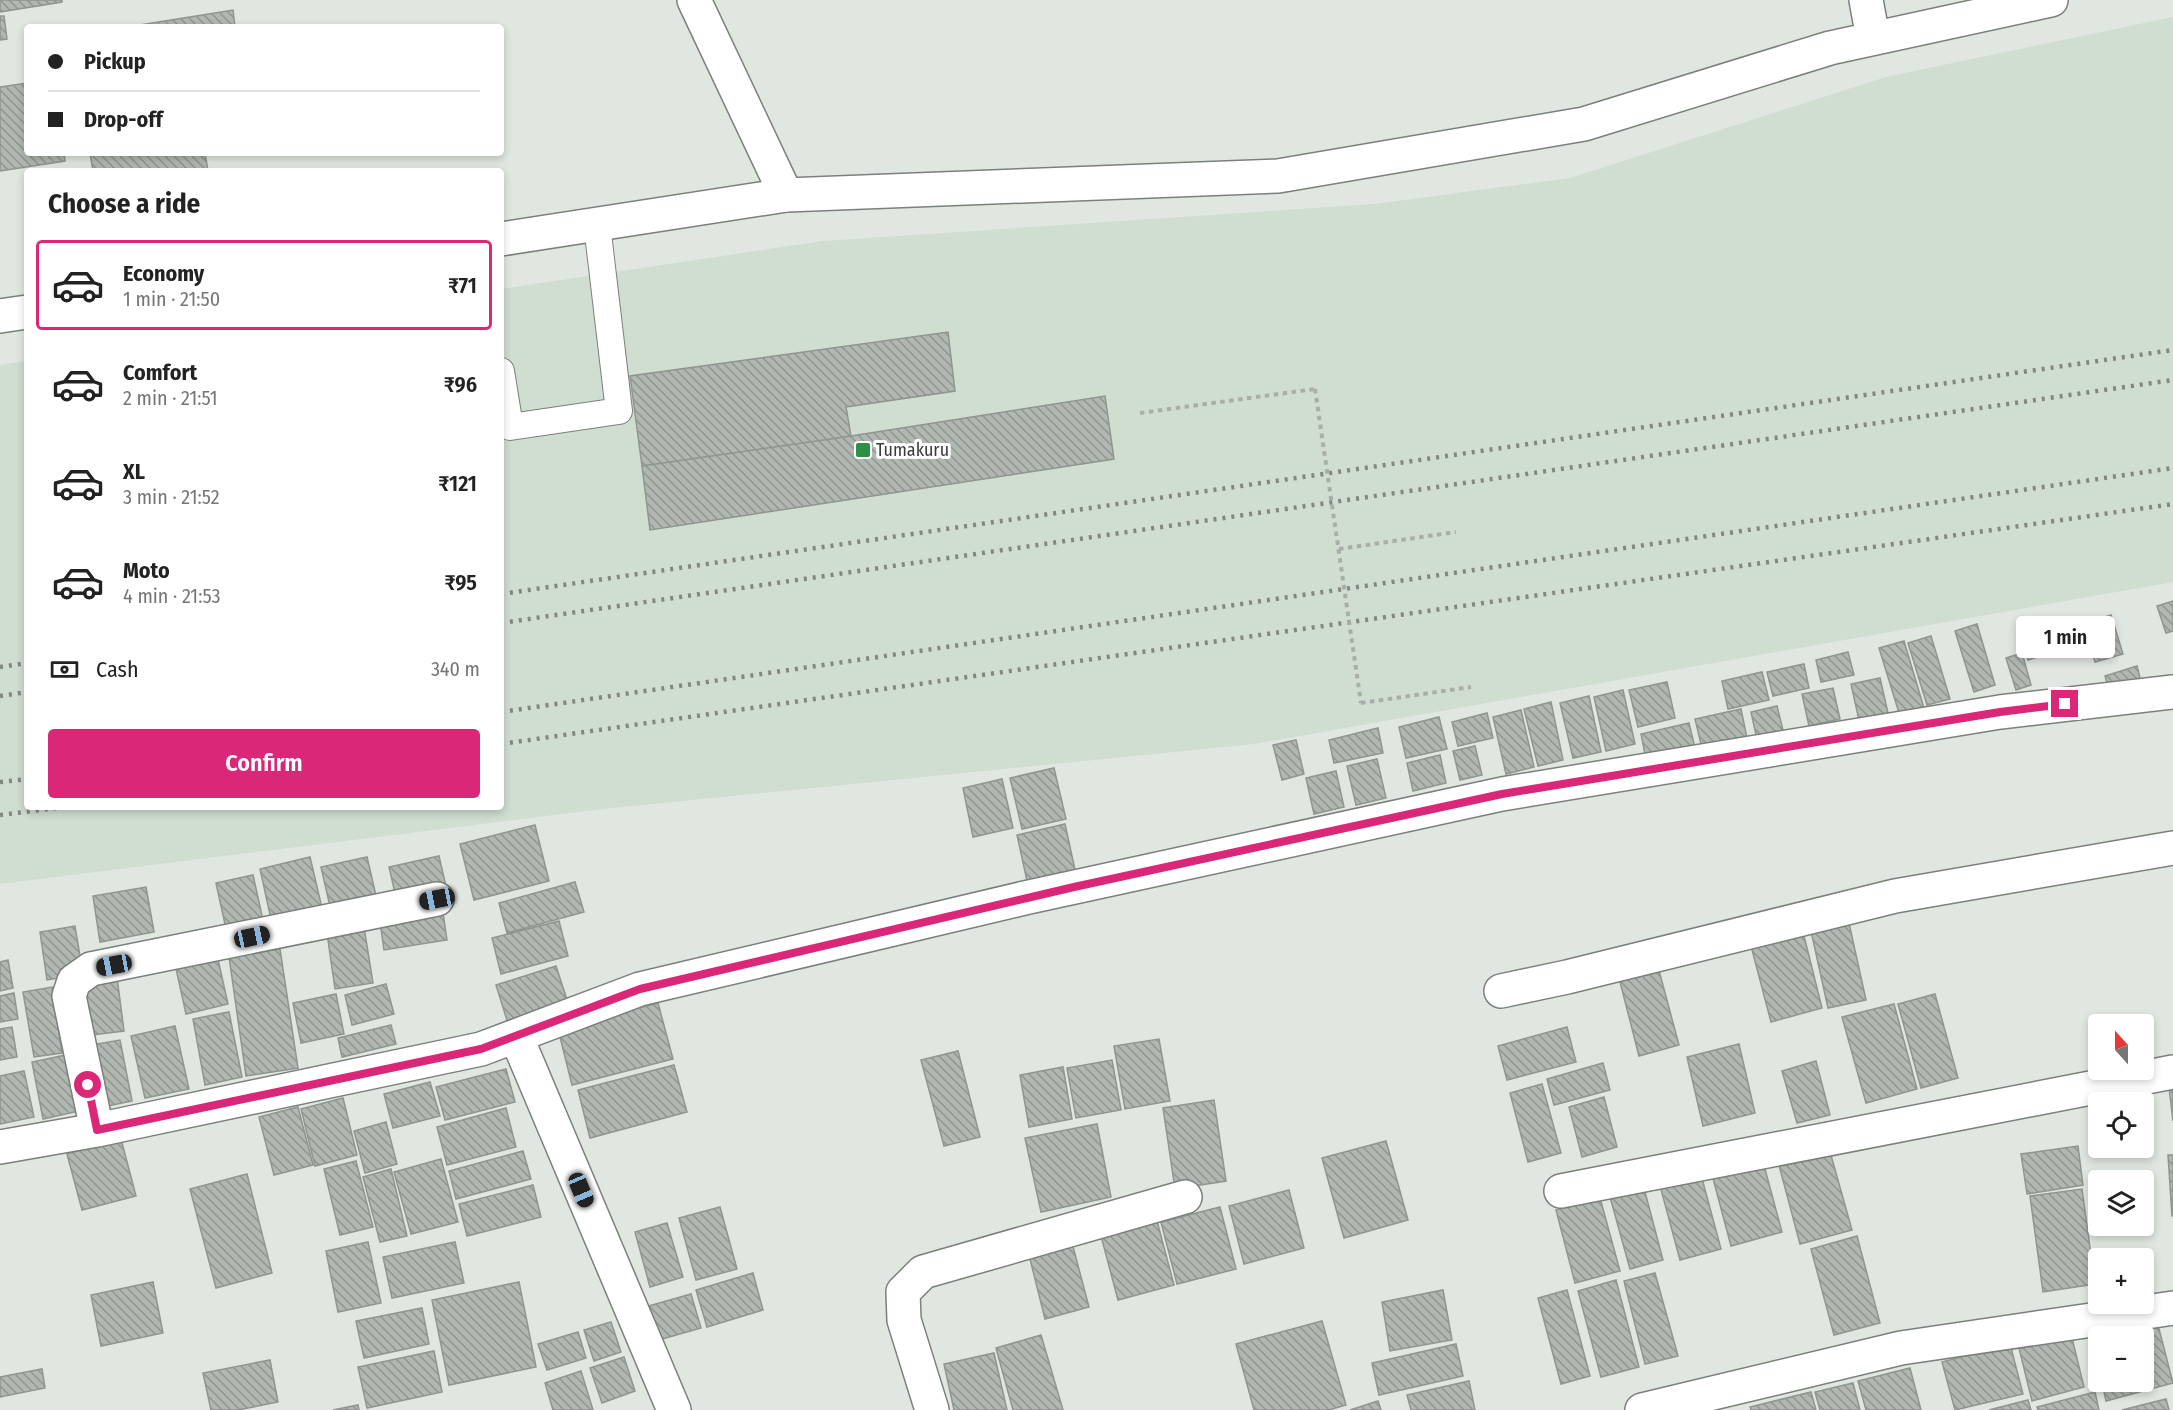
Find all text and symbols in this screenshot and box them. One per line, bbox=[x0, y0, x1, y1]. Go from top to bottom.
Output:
text: Pickup bbox=[84, 48, 146, 75]
text: Drop-off bbox=[84, 106, 163, 133]
text: Choose a ride bbox=[48, 188, 200, 220]
icon: car bbox=[51, 258, 105, 312]
text: Economy bbox=[123, 260, 204, 287]
text: ₹71 bbox=[448, 272, 477, 299]
text: 1 min · 21:50 bbox=[123, 287, 220, 311]
icon: car bbox=[51, 357, 105, 411]
text: Comfort bbox=[123, 359, 197, 386]
text: ₹96 bbox=[444, 371, 477, 398]
text: 2 min · 21:51 bbox=[123, 386, 218, 410]
place label: Tumakuru bbox=[876, 439, 949, 461]
marker: Tumakuru bbox=[854, 441, 872, 459]
icon: car bbox=[51, 456, 105, 510]
text: XL bbox=[123, 458, 145, 485]
text: ₹121 bbox=[438, 470, 477, 497]
text: 3 min · 21:52 bbox=[123, 485, 220, 509]
icon: car bbox=[51, 555, 105, 609]
text: Moto bbox=[123, 557, 170, 584]
text: ₹95 bbox=[444, 569, 477, 596]
text: 4 min · 21:53 bbox=[123, 584, 221, 608]
callout: 1 min bbox=[2016, 617, 2114, 659]
text: 1 min bbox=[2044, 625, 2087, 649]
icon: cash bbox=[48, 653, 81, 686]
text: Cash bbox=[96, 656, 139, 683]
text: 340 m bbox=[431, 657, 480, 681]
route end bbox=[2051, 690, 2078, 717]
button: Confirm bbox=[48, 729, 480, 798]
car bbox=[418, 887, 456, 911]
car bbox=[233, 924, 271, 950]
car bbox=[95, 953, 133, 977]
north arrow bbox=[2088, 1014, 2154, 1080]
map controls bbox=[2088, 1014, 2154, 1392]
route start bbox=[74, 1071, 101, 1098]
button: locate bbox=[2088, 1092, 2154, 1158]
car bbox=[566, 1170, 596, 1210]
button: layers bbox=[2088, 1170, 2154, 1236]
button: + bbox=[2088, 1248, 2154, 1314]
button: − bbox=[2088, 1326, 2154, 1392]

